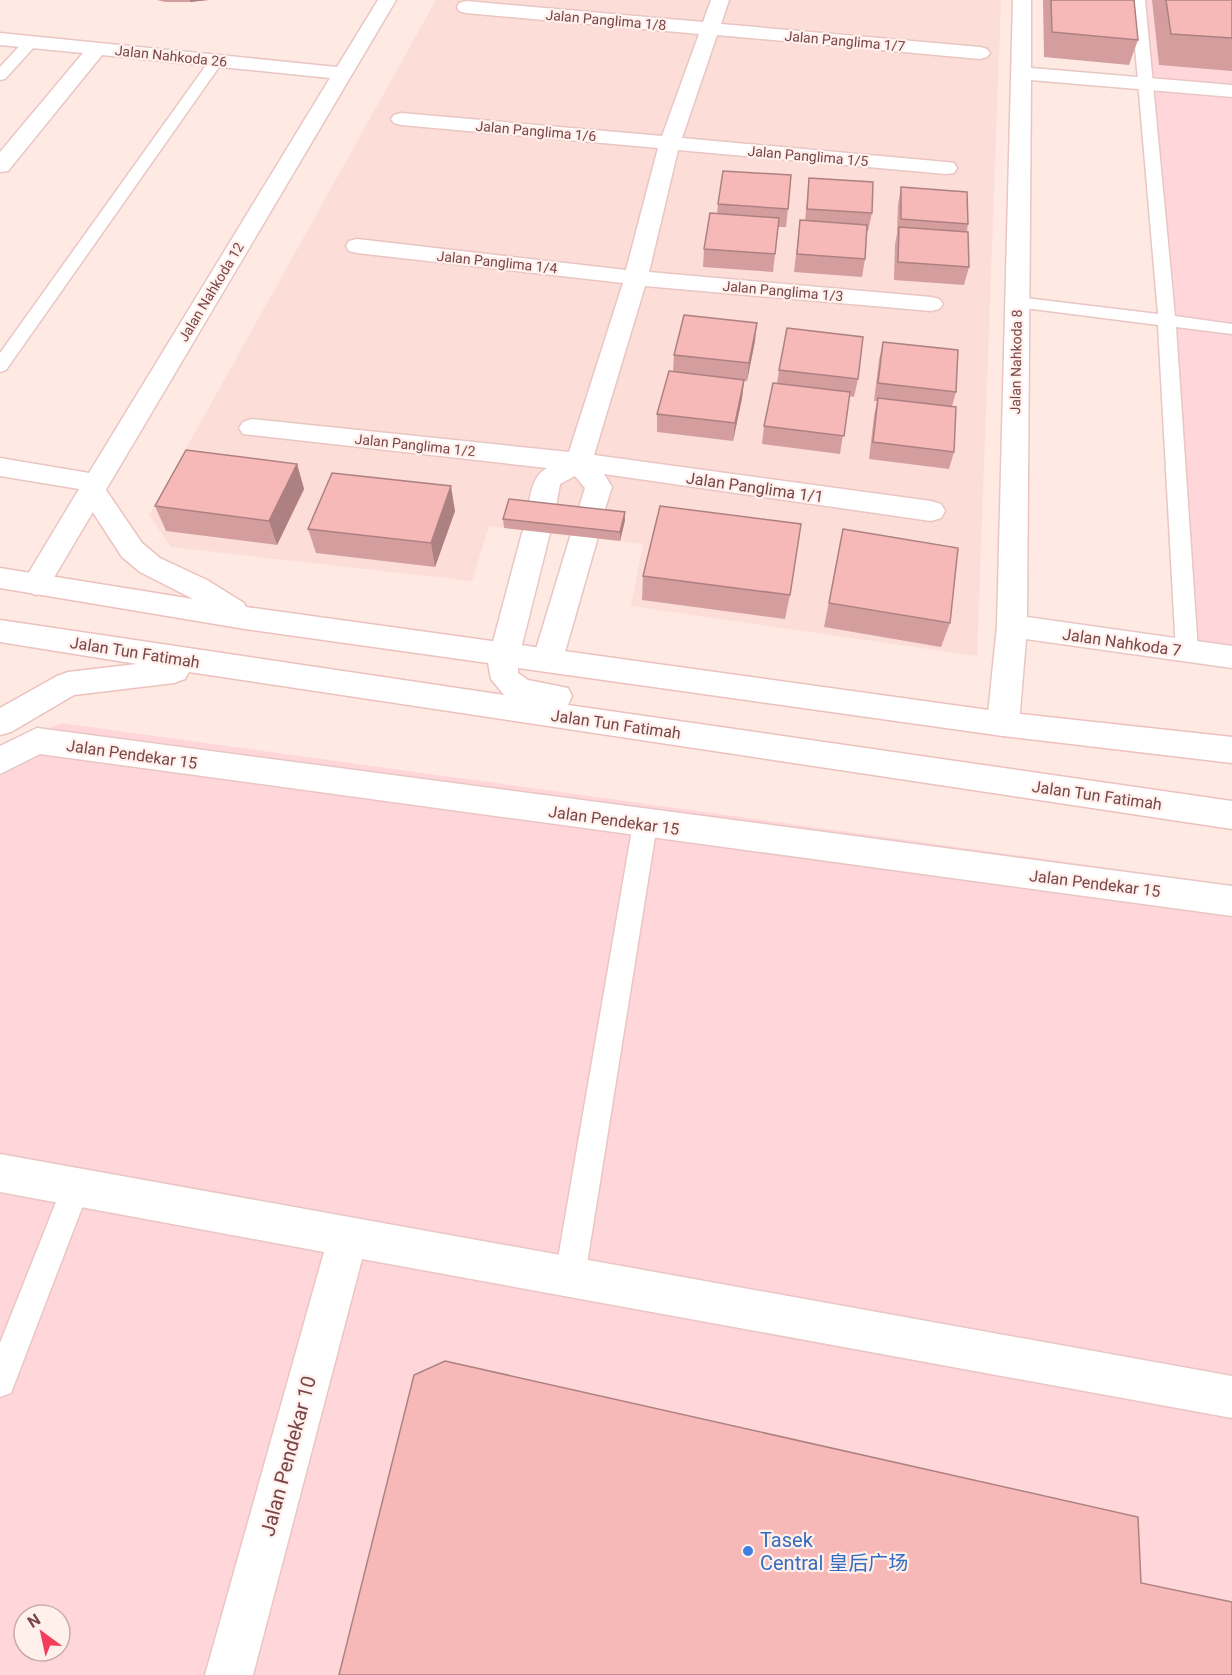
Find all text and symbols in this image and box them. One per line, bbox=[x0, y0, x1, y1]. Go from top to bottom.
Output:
street label: Jalan Panglima 1/8 bbox=[545, 7, 667, 33]
street label: Jalan Panglima 1/7 bbox=[784, 28, 906, 54]
street label: Jalan Nahkoda 26 bbox=[114, 42, 228, 70]
street label: Jalan Panglima 1/6 bbox=[475, 118, 597, 144]
street label: Jalan Panglima 1/5 bbox=[747, 143, 869, 169]
street label: Jalan Nahkoda 12 bbox=[175, 239, 247, 344]
street label: Jalan Panglima 1/4 bbox=[436, 248, 558, 276]
street label: Jalan Panglima 1/3 bbox=[722, 278, 844, 304]
street label: Jalan Nahkoda 8 bbox=[1007, 309, 1025, 415]
street label: Jalan Panglima 1/2 bbox=[354, 431, 476, 459]
street label: Jalan Panglima 1/1 bbox=[685, 468, 825, 507]
street label: Jalan Nahkoda 7 bbox=[1061, 625, 1183, 660]
street label: Jalan Tun Fatimah bbox=[69, 633, 201, 672]
street label: Jalan Tun Fatimah bbox=[550, 706, 682, 743]
street label: Jalan Pendekar 15 bbox=[65, 736, 199, 773]
street label: Jalan Tun Fatimah bbox=[1031, 777, 1163, 814]
street label: Jalan Pendekar 15 bbox=[547, 802, 681, 839]
street label: Jalan Pendekar 15 bbox=[1028, 866, 1162, 901]
street label: Jalan Pendekar 10 bbox=[255, 1373, 321, 1539]
place label: Tasek Central 皇后广场 bbox=[760, 1528, 908, 1575]
marker: Tasek Central 皇后广场 bbox=[741, 1544, 755, 1558]
north arrow bbox=[12, 1603, 72, 1663]
text: N bbox=[24, 1610, 44, 1632]

